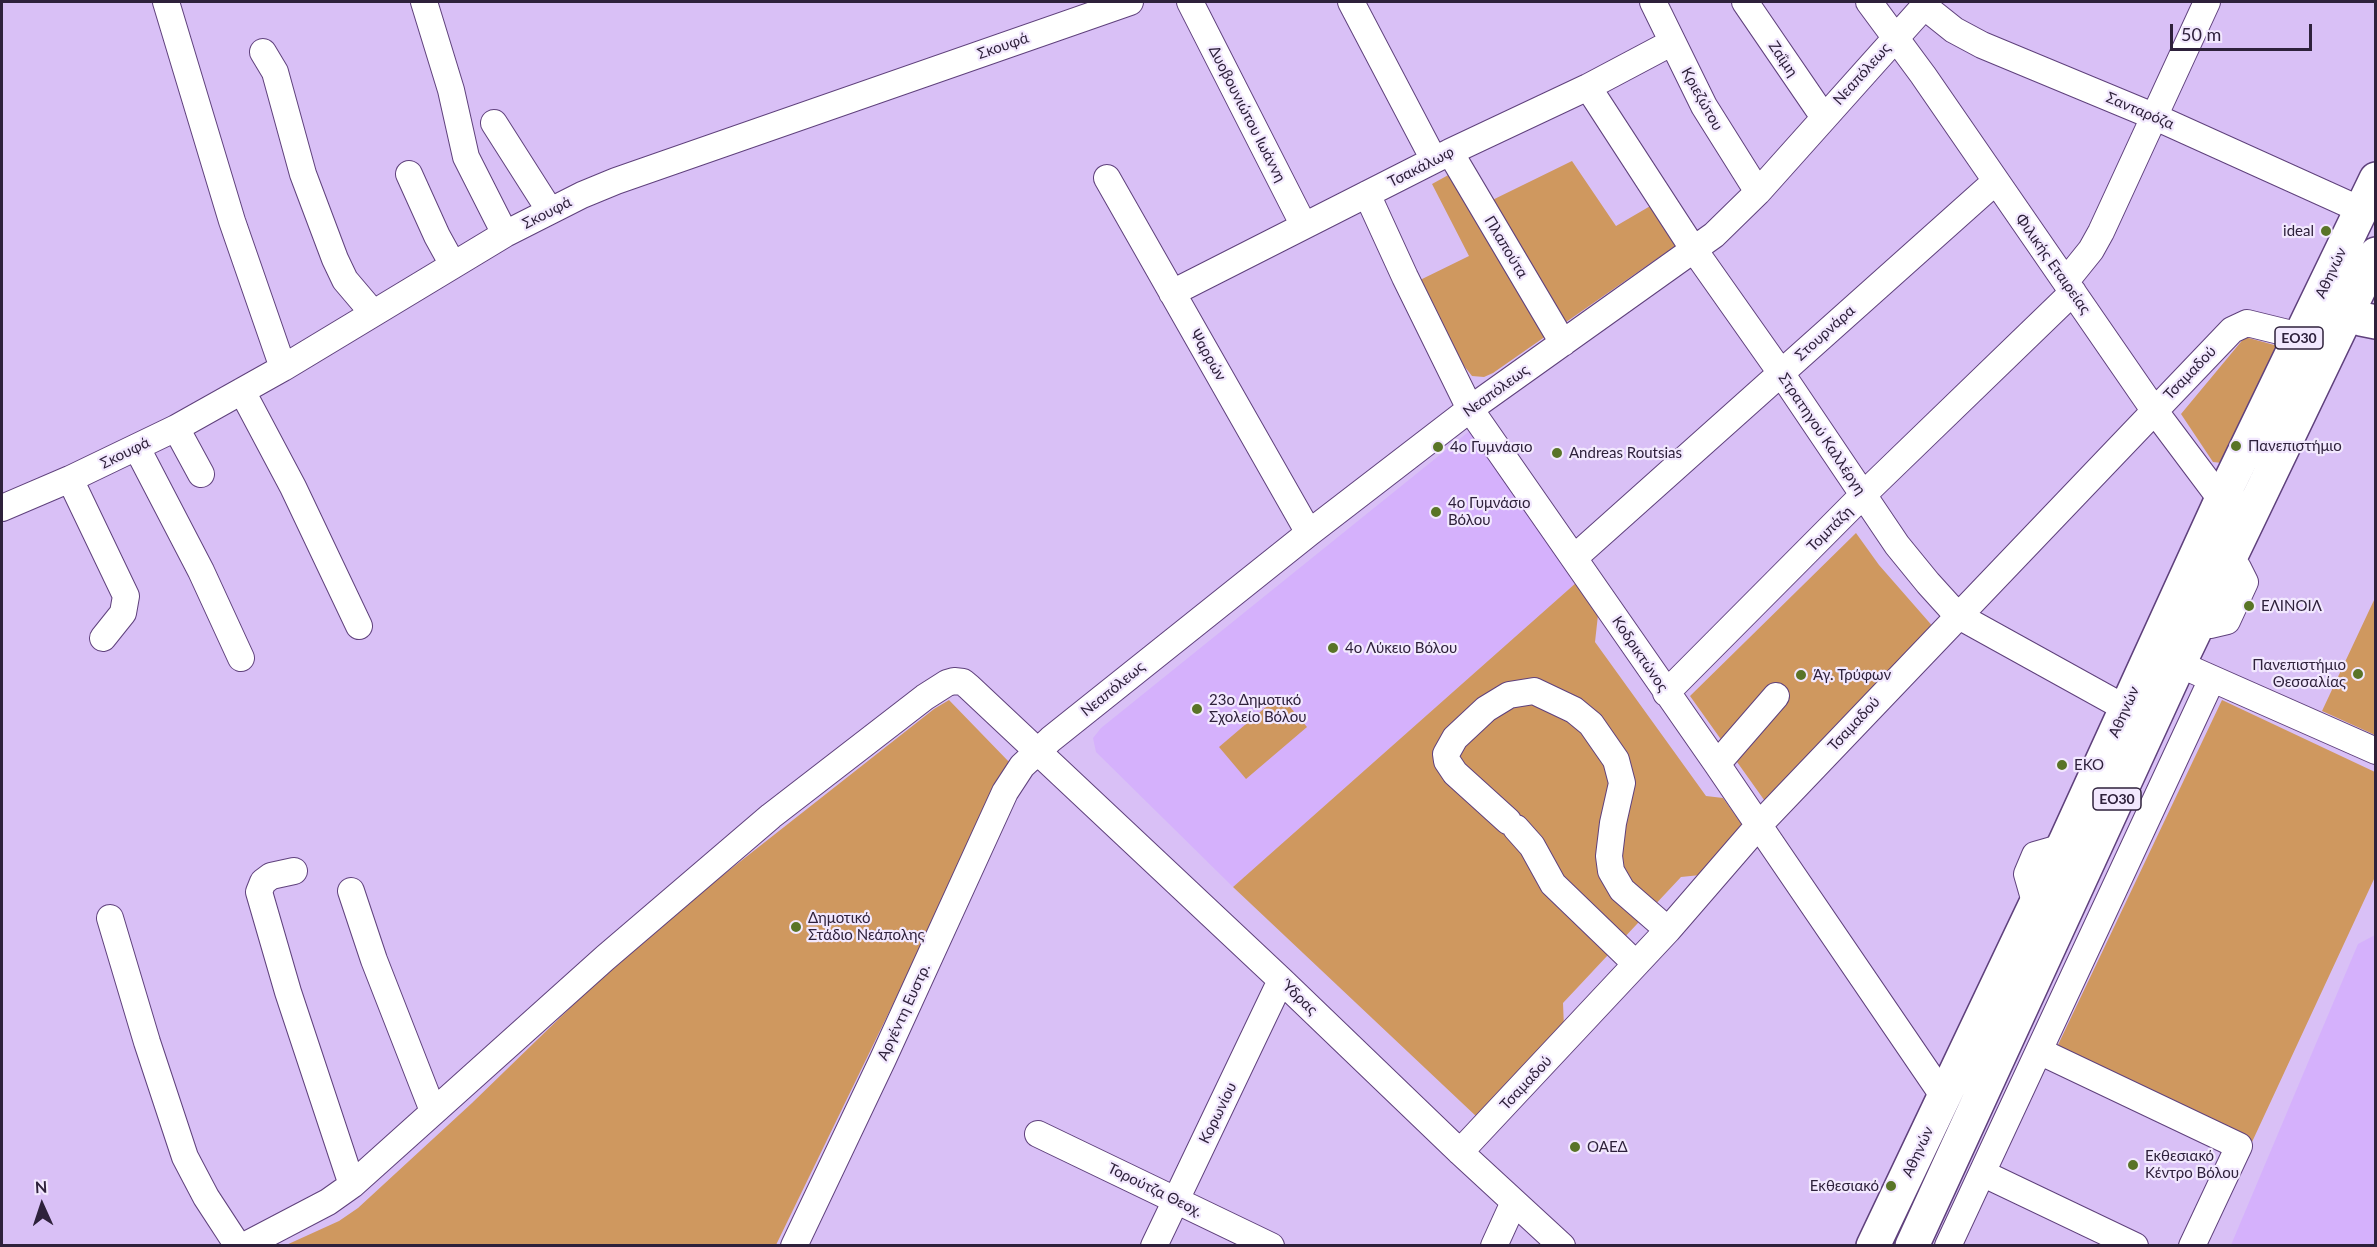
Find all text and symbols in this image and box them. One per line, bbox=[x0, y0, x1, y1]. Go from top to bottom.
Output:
scale bar bbox=[2173, 12, 2316, 50]
text: 50 m bbox=[2181, 23, 2221, 45]
street label: Σκουφά bbox=[975, 29, 1031, 63]
street label: Ζαΐμη bbox=[1765, 38, 1801, 80]
street label: Νεαπόλεως bbox=[1830, 39, 1894, 109]
street label: Δυοβουνιώτου Ιωάννη bbox=[1205, 43, 1289, 185]
street label: Κριεζώτου bbox=[1677, 64, 1727, 134]
street label: Σανταρόζα bbox=[2103, 89, 2177, 133]
street label: Τσακάλωφ bbox=[1385, 143, 1457, 191]
street label: Σκουφά bbox=[519, 193, 575, 233]
street label: Φιλικής Εταιρείας bbox=[2012, 210, 2094, 318]
street label: Πλαπούτα bbox=[1480, 213, 1532, 281]
place label: ideal bbox=[2283, 222, 2314, 240]
marker: ideal bbox=[2319, 224, 2333, 238]
street label: Αθηνών bbox=[2311, 245, 2351, 301]
street label: Στουρνάρα bbox=[1791, 302, 1859, 364]
street label: Ψαρρών bbox=[1186, 326, 1230, 384]
road number: ΕΟ30 bbox=[2275, 327, 2323, 349]
street label: Τσαμαδού bbox=[2160, 342, 2220, 404]
street label: Νεαπόλεως bbox=[1460, 361, 1532, 421]
street label: Στρατηγού Καλλέργη bbox=[1775, 370, 1869, 498]
street label: Σκουφά bbox=[97, 433, 153, 473]
place label: Πανεπιστήμιο bbox=[2248, 437, 2342, 455]
place label: 4ο Γυμνάσιο bbox=[1450, 438, 1532, 456]
marker: Πανεπιστήμιο bbox=[2229, 439, 2243, 453]
marker: 4ο Γυμνάσιο bbox=[1431, 440, 1445, 454]
place label: Andreas Routsias bbox=[1569, 444, 1682, 462]
marker: Andreas Routsias bbox=[1550, 446, 1564, 460]
place label: 4ο Γυμνάσιο Βόλου bbox=[1448, 494, 1530, 529]
street label: Τομπάζη bbox=[1803, 502, 1857, 556]
marker: 4ο Γυμνάσιο Βόλου bbox=[1429, 505, 1443, 519]
place label: ΕΛΙΝΟΙΛ bbox=[2261, 597, 2322, 615]
marker: ΕΛΙΝΟΙΛ bbox=[2242, 599, 2256, 613]
street label: Κοδρικτώνος bbox=[1608, 613, 1672, 695]
place label: 4ο Λύκειο Βόλου bbox=[1345, 639, 1457, 657]
marker: 4ο Λύκειο Βόλου bbox=[1326, 641, 1340, 655]
place label: Πανεπιστήμιο Θεσσαλίας bbox=[2252, 656, 2346, 691]
street label: Νεαπόλεως bbox=[1077, 658, 1149, 720]
place label: Άγ. Τρύφων bbox=[1813, 666, 1891, 684]
marker: Πανεπιστήμιο Θεσσαλίας bbox=[2351, 667, 2365, 681]
marker: Άγ. Τρύφων bbox=[1794, 668, 1808, 682]
street label: Αθηνών bbox=[2105, 684, 2143, 740]
place label: 23ο Δημοτικό Σχολείο Βόλου bbox=[1209, 691, 1306, 726]
street label: Τσαμαδού bbox=[1824, 693, 1884, 755]
marker: 23ο Δημοτικό Σχολείο Βόλου bbox=[1190, 702, 1204, 716]
place label: EKO bbox=[2074, 756, 2104, 774]
marker: EKO bbox=[2055, 758, 2069, 772]
road number: ΕΟ30 bbox=[2093, 788, 2141, 810]
place label: Δημοτικό Στάδιο Νεάπολης bbox=[808, 909, 924, 944]
marker: Δημοτικό Στάδιο Νεάπολης bbox=[789, 920, 803, 934]
street label: Αργέντη Ευστρ. bbox=[874, 961, 934, 1063]
street label: Ύδρας bbox=[1279, 977, 1321, 1019]
street label: Τσαμαδού bbox=[1496, 1052, 1556, 1114]
street label: Κορωνίου bbox=[1195, 1079, 1241, 1147]
street label: Αθηνών bbox=[1898, 1124, 1938, 1180]
place label: ΟΑΕΔ bbox=[1587, 1138, 1628, 1156]
marker: ΟΑΕΔ bbox=[1568, 1140, 1582, 1154]
place label: Εκθεσιακό Κέντρο Βόλου bbox=[2145, 1147, 2239, 1182]
marker: Εκθεσιακό Κέντρο Βόλου bbox=[2126, 1158, 2140, 1172]
street label: Τορούτζα Θεοχ. bbox=[1105, 1159, 1205, 1221]
north arrow bbox=[12, 1175, 72, 1235]
text: N bbox=[34, 1177, 48, 1196]
place label: Εκθεσιακό bbox=[1810, 1177, 1879, 1195]
marker: Εκθεσιακό bbox=[1884, 1179, 1898, 1193]

